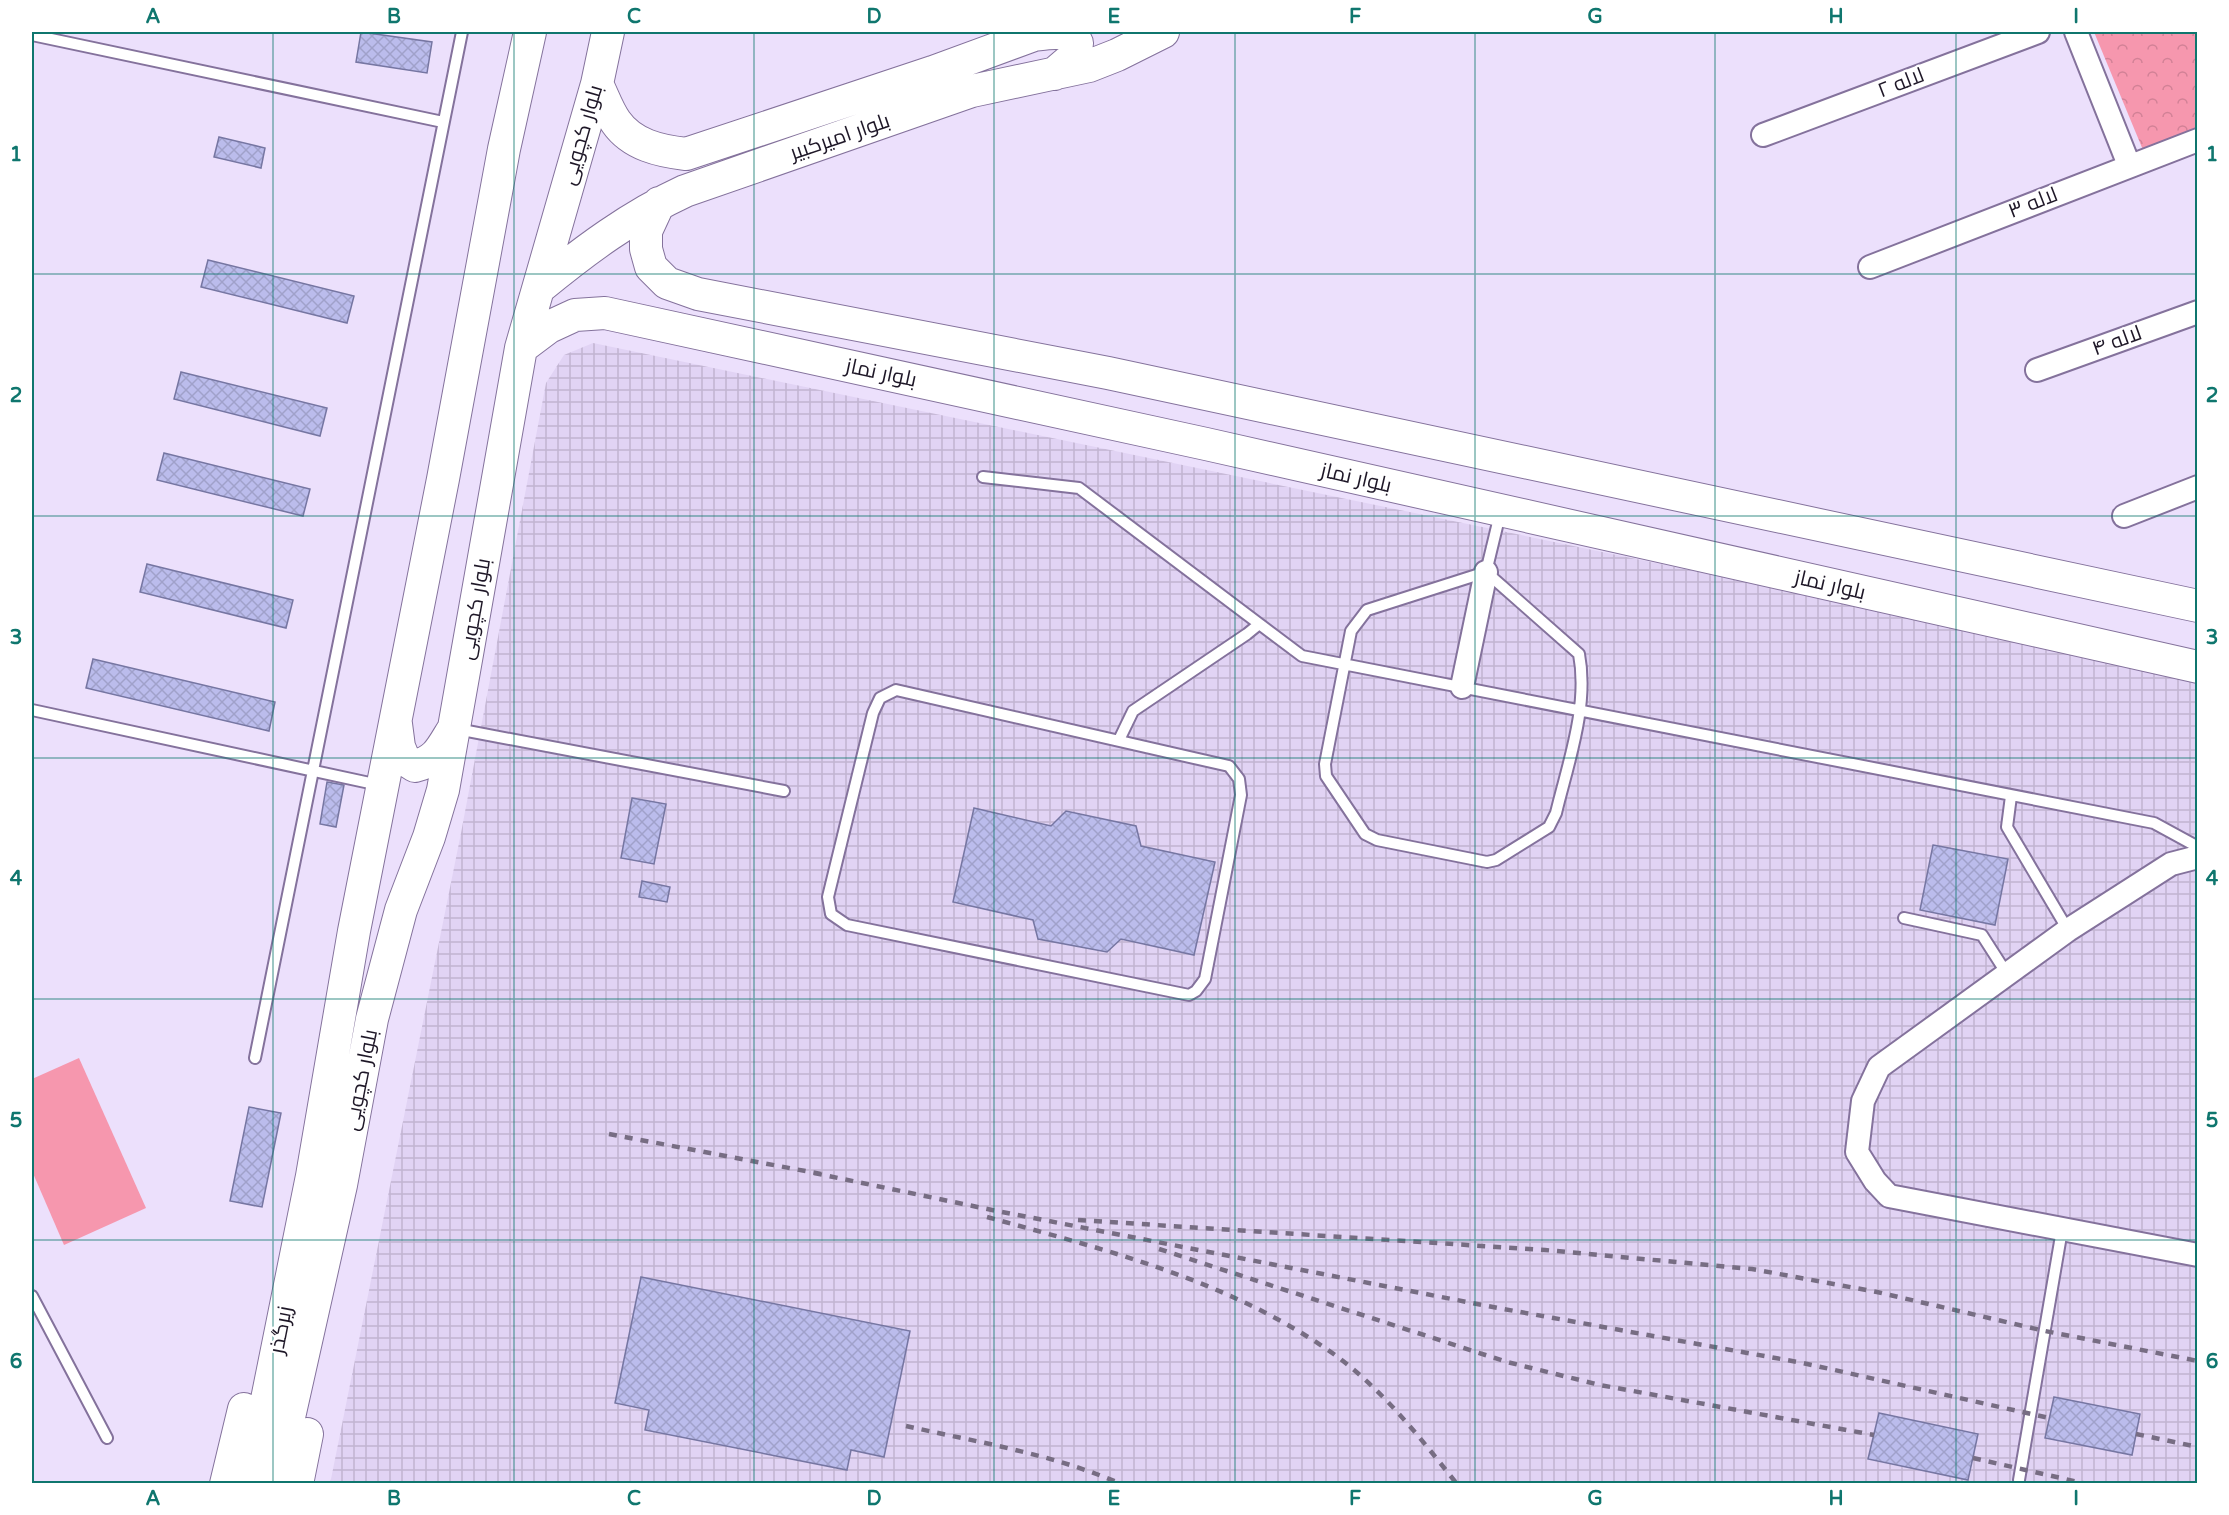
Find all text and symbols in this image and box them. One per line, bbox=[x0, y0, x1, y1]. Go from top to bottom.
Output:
text: A bbox=[146, 5, 161, 29]
text: B bbox=[387, 5, 401, 29]
text: C bbox=[627, 5, 641, 29]
text: D bbox=[866, 5, 882, 29]
text: E bbox=[1108, 5, 1121, 29]
text: F bbox=[1349, 5, 1361, 29]
text: G bbox=[1587, 5, 1603, 29]
text: H bbox=[1828, 5, 1844, 29]
text: I bbox=[2073, 5, 2079, 29]
street label: لاله ۲ bbox=[1874, 63, 1928, 103]
street label: بلوار کچویی bbox=[556, 82, 609, 188]
street label: بلوار امیرکبیر bbox=[786, 108, 893, 166]
text: 1 bbox=[10, 143, 22, 167]
text: 1 bbox=[2206, 143, 2218, 167]
street label: لاله ۳ bbox=[2005, 182, 2061, 224]
street label: لاله ۴ bbox=[2089, 321, 2145, 361]
street label: بلوار نماز bbox=[842, 353, 919, 393]
text: 2 bbox=[10, 384, 22, 408]
text: 2 bbox=[2206, 384, 2218, 408]
street label: بلوار نماز bbox=[1317, 457, 1394, 498]
street label: بلوار کچویی bbox=[454, 556, 497, 662]
street label: بلوار نماز bbox=[1791, 564, 1868, 605]
text: 3 bbox=[10, 626, 22, 650]
text: 3 bbox=[2206, 626, 2218, 650]
text: 4 bbox=[10, 867, 23, 891]
text: 4 bbox=[2206, 867, 2219, 891]
street label: بلوار کچویی bbox=[339, 1027, 384, 1133]
text: 5 bbox=[10, 1109, 22, 1133]
text: 5 bbox=[2206, 1109, 2218, 1133]
street label: زیرگذر bbox=[264, 1304, 298, 1357]
text: 6 bbox=[10, 1350, 22, 1374]
text: 6 bbox=[2206, 1350, 2218, 1374]
text: A bbox=[146, 1487, 161, 1511]
text: B bbox=[387, 1487, 401, 1511]
text: C bbox=[627, 1487, 641, 1511]
text: D bbox=[866, 1487, 882, 1511]
text: E bbox=[1108, 1487, 1121, 1511]
text: F bbox=[1349, 1487, 1361, 1511]
text: G bbox=[1587, 1487, 1603, 1511]
text: H bbox=[1828, 1487, 1844, 1511]
text: I bbox=[2073, 1487, 2079, 1511]

